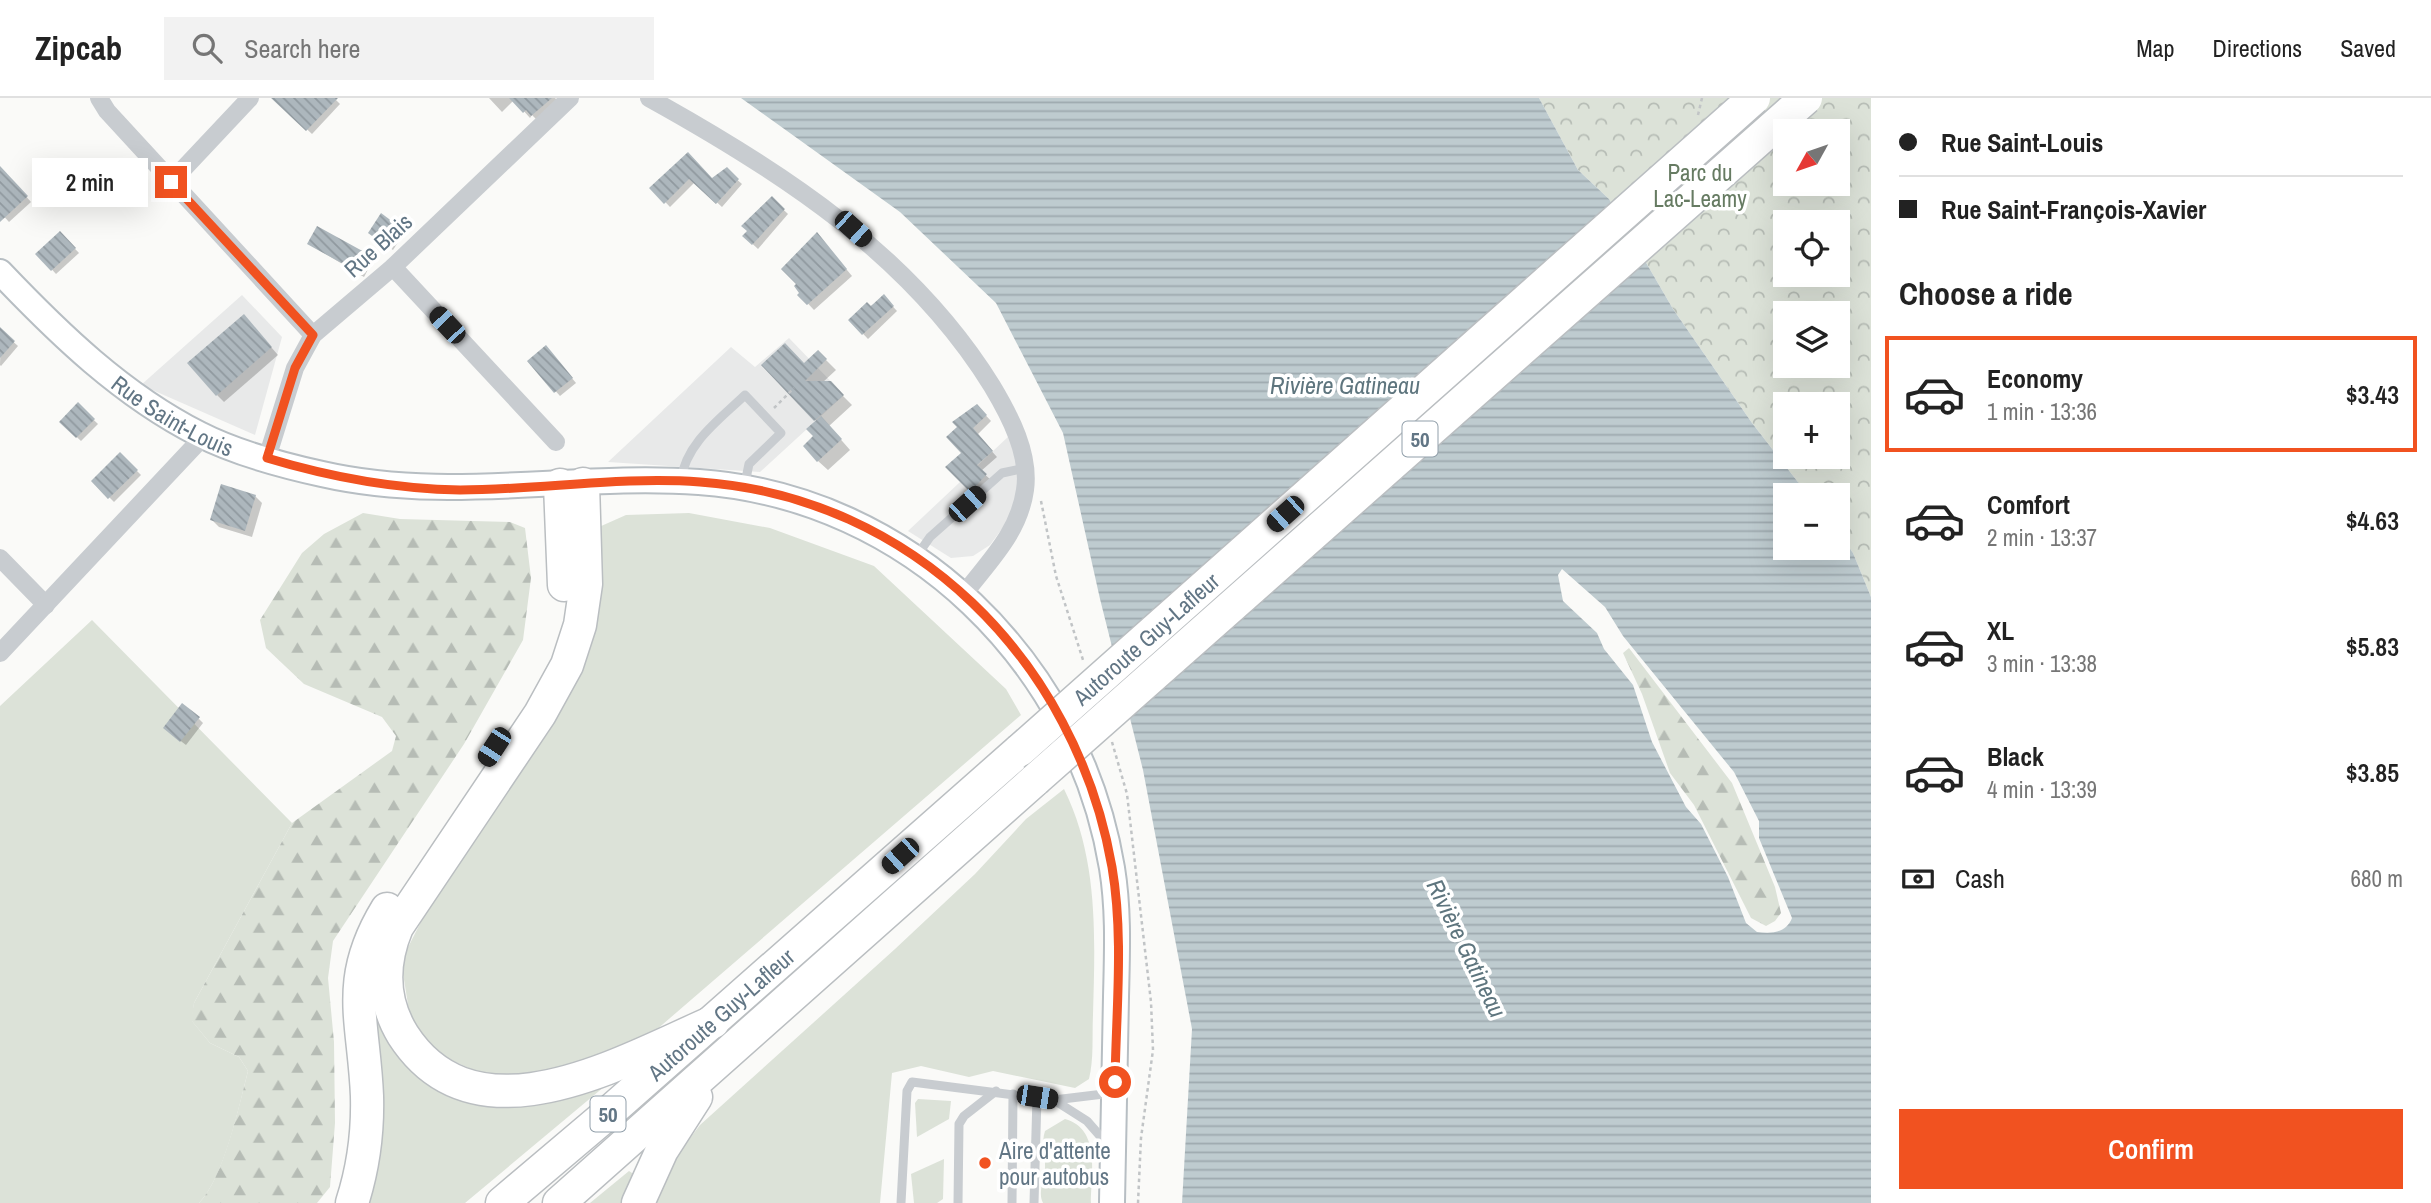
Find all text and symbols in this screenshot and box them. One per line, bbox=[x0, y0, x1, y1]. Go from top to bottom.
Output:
search box bbox=[164, 17, 654, 80]
text: Zipcab bbox=[35, 26, 122, 70]
icon: search bbox=[188, 29, 226, 67]
text: Search here bbox=[244, 31, 360, 66]
text: Map bbox=[2136, 32, 2174, 64]
text: Directions bbox=[2212, 32, 2302, 64]
text: Saved bbox=[2340, 32, 2396, 64]
north arrow bbox=[1773, 119, 1850, 196]
map controls bbox=[1773, 119, 1850, 560]
text: Rue Saint-Louis bbox=[1941, 125, 2103, 160]
park label: Parc du Lac-Leamy bbox=[1653, 157, 1747, 214]
callout: 2 min bbox=[31, 158, 146, 206]
route end bbox=[155, 166, 187, 198]
text: 2 min bbox=[66, 167, 114, 198]
text: Rue Saint-François-Xavier bbox=[1941, 192, 2206, 227]
street label: Rue Blais bbox=[337, 206, 419, 284]
car bbox=[831, 207, 876, 251]
button: locate bbox=[1773, 210, 1850, 287]
text: Choose a ride bbox=[1899, 272, 2073, 315]
button: layers bbox=[1773, 301, 1850, 378]
car bbox=[425, 302, 470, 348]
text: Economy bbox=[1987, 361, 2083, 396]
icon: car bbox=[1903, 363, 1966, 426]
street label: Rue Saint-Louis bbox=[106, 368, 238, 463]
water label: Rivière Gatineau bbox=[1270, 369, 1420, 401]
text: $3.43 bbox=[2346, 377, 2399, 412]
button: + bbox=[1773, 392, 1850, 469]
text: 1 min · 13:36 bbox=[1987, 396, 2097, 427]
road number: 50 bbox=[1402, 422, 1438, 456]
car bbox=[945, 482, 990, 526]
button: − bbox=[1773, 483, 1850, 560]
text: Comfort bbox=[1987, 487, 2070, 522]
icon: car bbox=[1903, 489, 1966, 552]
car bbox=[1263, 492, 1308, 536]
text: $4.63 bbox=[2346, 503, 2399, 538]
text: 2 min · 13:37 bbox=[1987, 522, 2097, 553]
street label: Autoroute Guy-Lafleur bbox=[1065, 565, 1226, 712]
text: XL bbox=[1987, 613, 2014, 648]
icon: car bbox=[1903, 615, 1966, 678]
text: $5.83 bbox=[2346, 629, 2399, 664]
text: 3 min · 13:38 bbox=[1987, 648, 2097, 679]
car bbox=[474, 724, 515, 770]
text: Black bbox=[1987, 739, 2044, 774]
icon: car bbox=[1903, 741, 1966, 804]
text: $3.85 bbox=[2346, 755, 2399, 790]
text: 4 min · 13:39 bbox=[1987, 774, 2097, 805]
car bbox=[878, 834, 923, 878]
icon: cash bbox=[1899, 860, 1937, 898]
text: Cash bbox=[1955, 861, 2005, 896]
text: 680 m bbox=[2351, 863, 2403, 894]
water label: Rivière Gatineau bbox=[1420, 874, 1514, 1022]
street label: Autoroute Guy-Lafleur bbox=[640, 940, 801, 1088]
route start bbox=[1099, 1066, 1131, 1098]
car bbox=[1015, 1083, 1060, 1111]
road number: 50 bbox=[590, 1096, 626, 1132]
button: Confirm bbox=[1899, 1109, 2403, 1189]
place label: Aire d'attente pour autobus bbox=[998, 1135, 1111, 1192]
marker: Aire d'attente pour autobus bbox=[977, 1155, 993, 1171]

